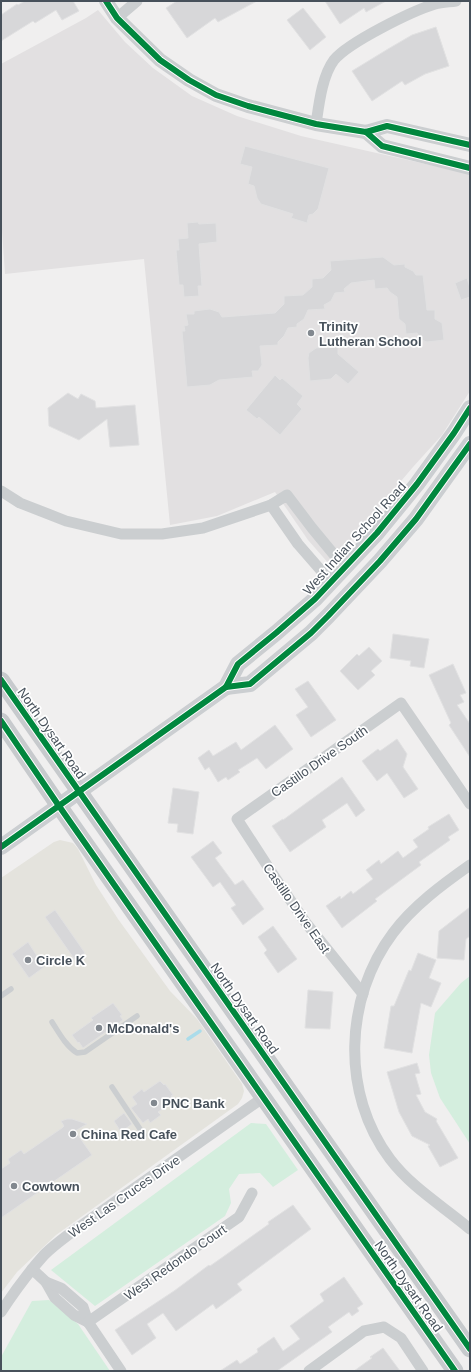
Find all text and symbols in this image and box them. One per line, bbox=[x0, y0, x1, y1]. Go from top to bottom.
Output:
place label: Trinity Lutheran School bbox=[319, 319, 422, 349]
marker: Trinity Lutheran School bbox=[306, 328, 316, 338]
street label: West Indian School Road bbox=[300, 479, 409, 598]
street label: North Dysart Road bbox=[15, 685, 89, 782]
street label: Castillo Drive South bbox=[268, 723, 370, 800]
street label: Castillo Drive East bbox=[260, 860, 333, 956]
place label: Circle K bbox=[36, 953, 86, 968]
marker: Circle K bbox=[23, 955, 33, 965]
street label: North Dysart Road bbox=[208, 960, 282, 1057]
place label: McDonald's bbox=[107, 1021, 179, 1036]
marker: McDonald's bbox=[94, 1023, 104, 1033]
place label: PNC Bank bbox=[162, 1096, 226, 1111]
marker: PNC Bank bbox=[149, 1098, 159, 1108]
place label: China Red Cafe bbox=[81, 1127, 177, 1142]
marker: China Red Cafe bbox=[68, 1129, 78, 1139]
street label: West Las Cruces Drive bbox=[66, 1152, 183, 1241]
place label: Cowtown bbox=[22, 1179, 80, 1194]
marker: Cowtown bbox=[9, 1181, 19, 1191]
street label: West Redondo Court bbox=[121, 1221, 230, 1303]
street label: North Dysart Road bbox=[372, 1238, 446, 1335]

